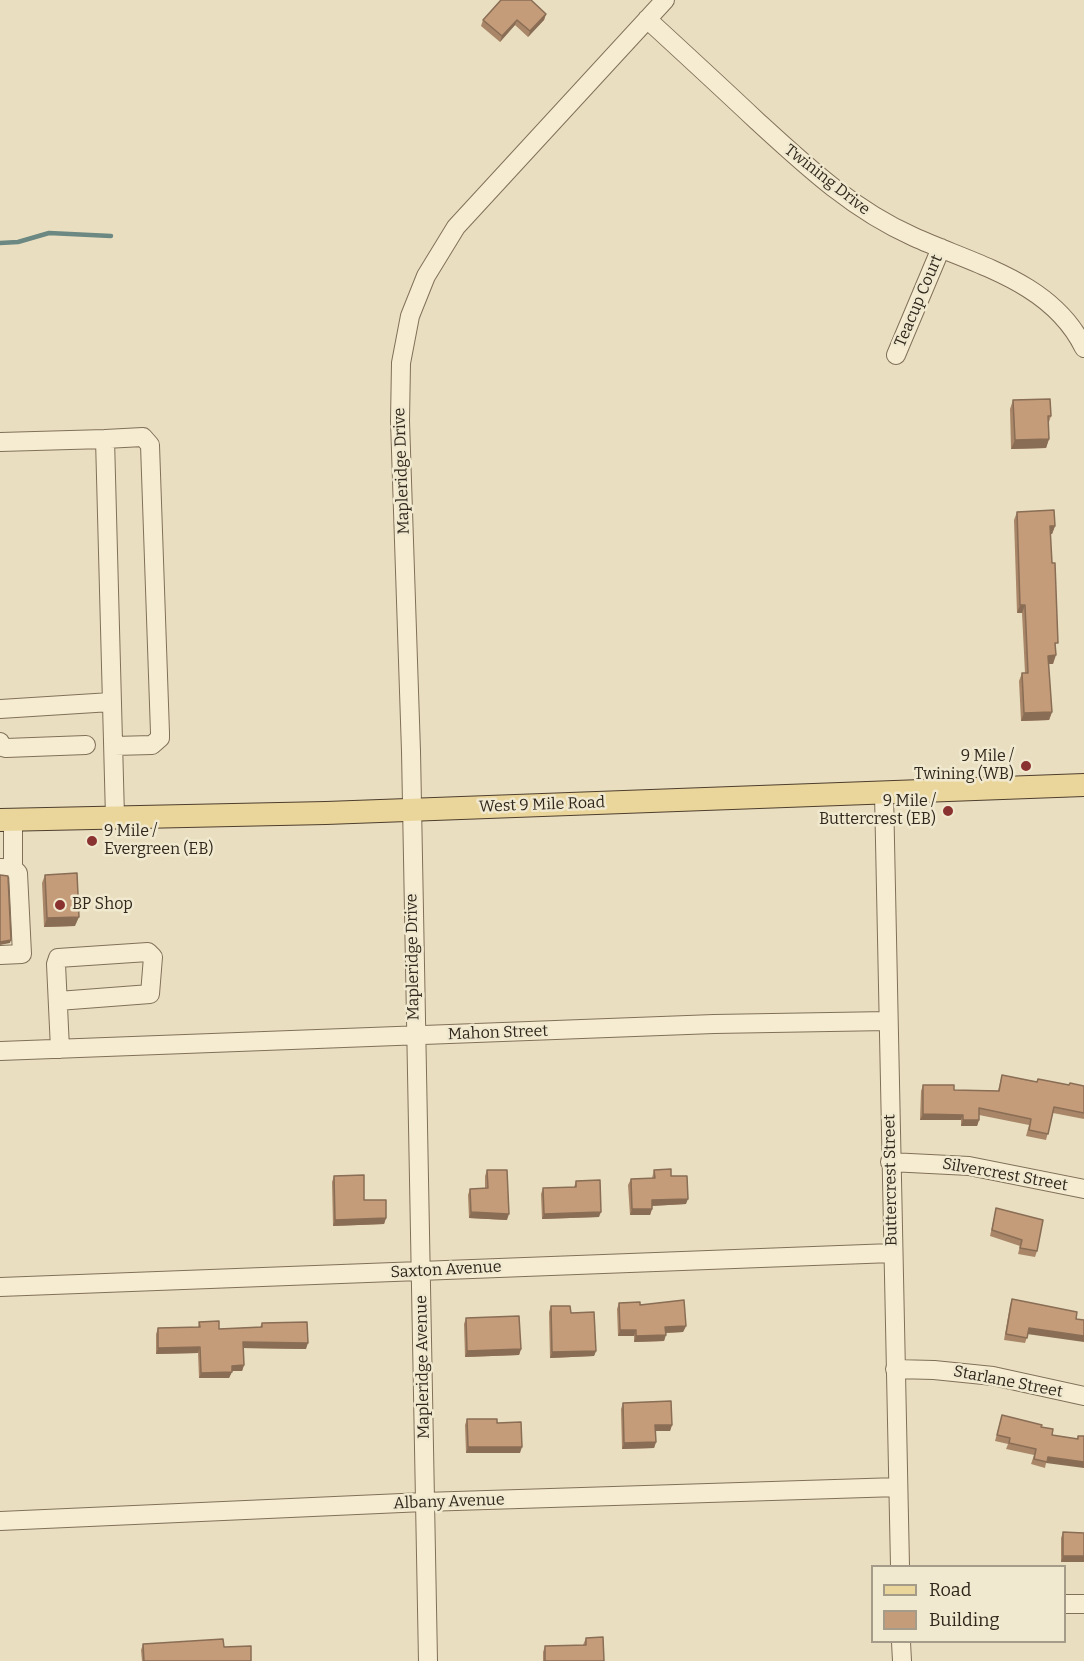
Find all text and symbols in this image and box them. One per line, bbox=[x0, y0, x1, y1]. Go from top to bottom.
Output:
street label: Twining Drive bbox=[780, 141, 874, 219]
street label: Teacup Court bbox=[891, 252, 947, 350]
street label: Mapleridge Drive bbox=[390, 407, 414, 535]
place label: 9 Mile / Twining (WB) bbox=[914, 747, 1014, 785]
marker: 9 Mile / Twining (WB) bbox=[1019, 759, 1033, 773]
place label: 9 Mile / Buttercrest (EB) bbox=[819, 792, 936, 830]
street label: West 9 Mile Road bbox=[479, 793, 605, 817]
marker: 9 Mile / Buttercrest (EB) bbox=[941, 804, 955, 818]
place label: 9 Mile / Evergreen (EB) bbox=[104, 822, 213, 860]
marker: 9 Mile / Evergreen (EB) bbox=[85, 834, 99, 848]
street label: Mapleridge Drive bbox=[402, 893, 424, 1021]
place label: BP Shop bbox=[72, 895, 133, 915]
marker: BP Shop bbox=[53, 898, 67, 912]
street label: Mahon Street bbox=[447, 1022, 549, 1044]
street label: Buttercrest Street bbox=[880, 1114, 902, 1246]
street label: Silvercrest Street bbox=[941, 1155, 1069, 1195]
street label: Saxton Avenue bbox=[390, 1258, 502, 1282]
street label: Mapleridge Avenue bbox=[412, 1295, 434, 1439]
street label: Starlane Street bbox=[952, 1362, 1064, 1402]
street label: Albany Avenue bbox=[393, 1490, 505, 1514]
legend bbox=[871, 1565, 1066, 1643]
text: Road bbox=[929, 1579, 971, 1601]
text: Building bbox=[929, 1609, 1000, 1631]

